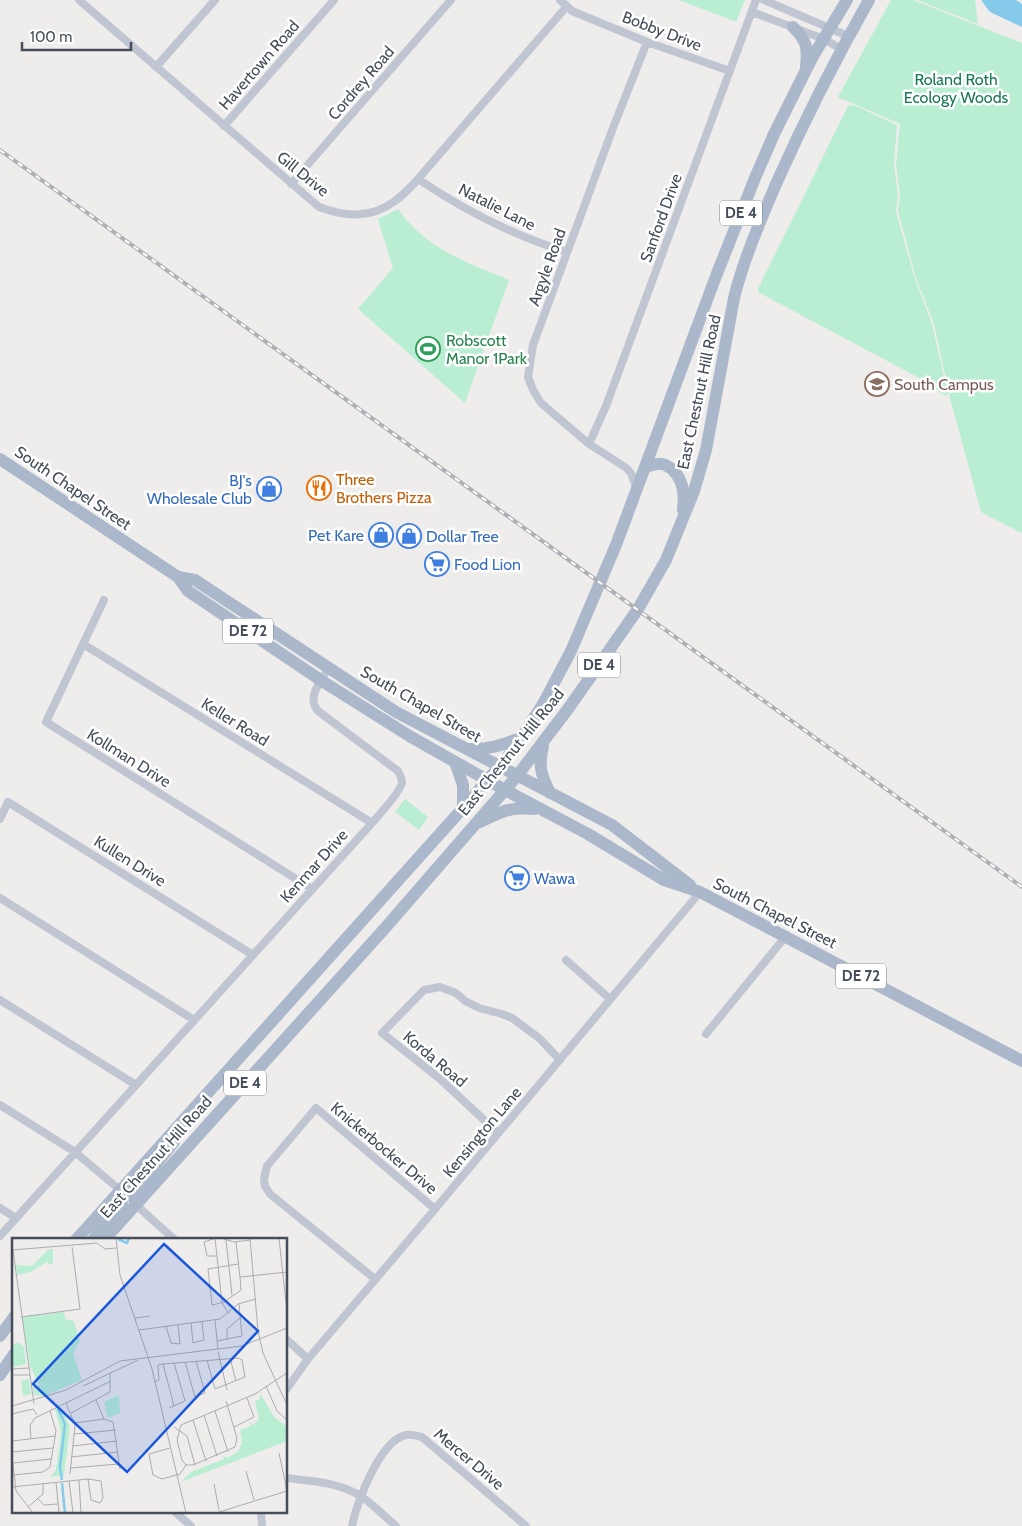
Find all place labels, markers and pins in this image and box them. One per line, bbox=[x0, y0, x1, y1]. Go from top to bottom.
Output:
place label: Robscott Manor 1Park bbox=[446, 331, 528, 368]
sports icon: Robscott Manor 1Park bbox=[415, 336, 441, 362]
school or university icon: South Campus bbox=[864, 371, 890, 397]
place label: South Campus bbox=[894, 375, 994, 394]
place label: Three Brothers Pizza bbox=[336, 470, 432, 507]
place label: BJ's Wholesale Club bbox=[147, 471, 252, 508]
restaurant icon: Three Brothers Pizza bbox=[306, 475, 332, 501]
shop icon: BJ's Wholesale Club bbox=[256, 476, 282, 502]
shop icon: Pet Kare bbox=[368, 522, 394, 548]
shop icon: Dollar Tree bbox=[396, 523, 422, 549]
place label: Pet Kare bbox=[308, 526, 364, 545]
place label: Dollar Tree bbox=[426, 527, 499, 546]
supermarket icon: Food Lion bbox=[424, 551, 450, 577]
place label: Food Lion bbox=[454, 555, 521, 574]
supermarket icon: Wawa bbox=[504, 865, 530, 891]
place label: Wawa bbox=[534, 869, 576, 888]

